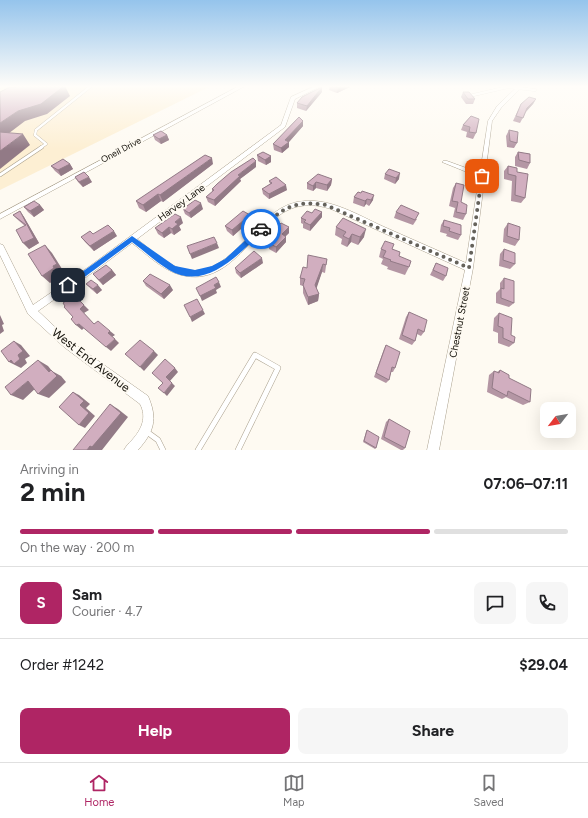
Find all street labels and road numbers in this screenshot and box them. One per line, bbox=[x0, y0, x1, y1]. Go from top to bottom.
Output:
street label: Oneil Drive bbox=[99, 134, 143, 165]
street label: Harvey Lane bbox=[155, 181, 208, 224]
street label: Chestnut Street bbox=[446, 285, 473, 359]
street label: West End Avenue bbox=[49, 325, 133, 395]

